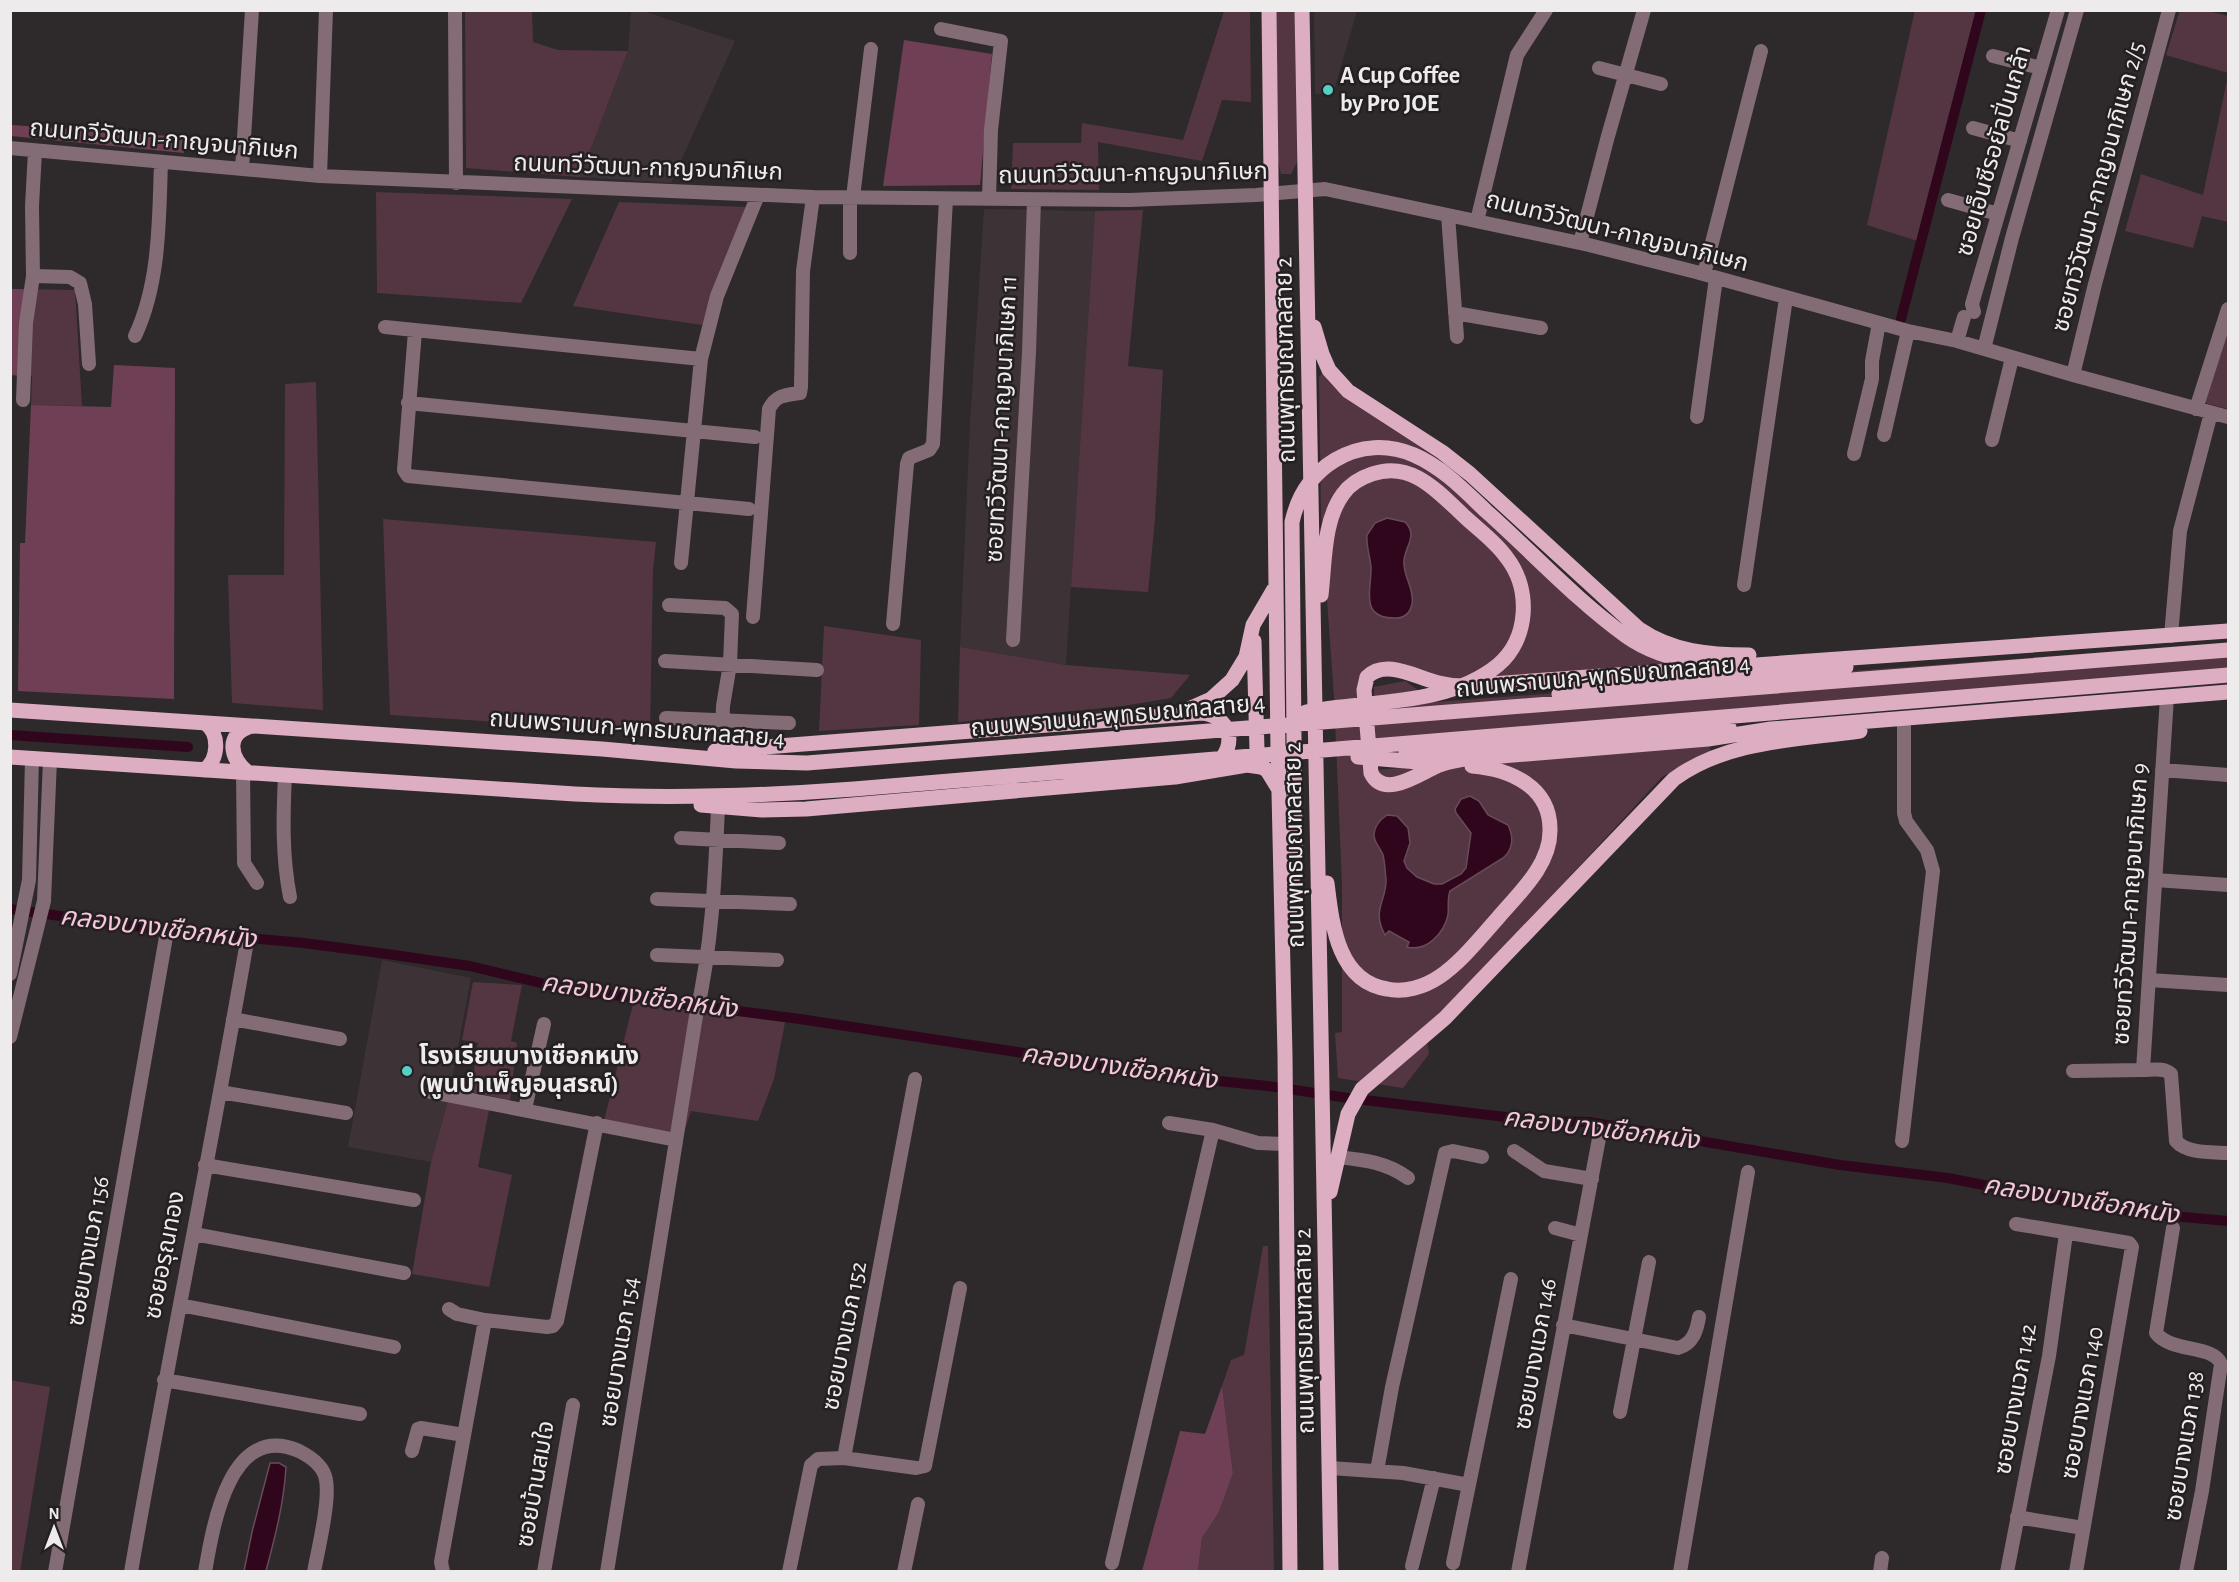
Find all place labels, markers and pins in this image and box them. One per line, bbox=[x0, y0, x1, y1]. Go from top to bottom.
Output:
place label: A Cup Coffee by Pro JOE bbox=[1340, 64, 1460, 116]
marker: A Cup Coffee by Pro JOE bbox=[1321, 83, 1335, 97]
place label: โรงเรียนบางเชือกหนัง (พูนบำเพ็ญอนุสรณ์) bbox=[419, 1043, 639, 1099]
marker: โรงเรียนบางเชือกหนัง (พูนบำเพ็ญอนุสรณ์) bbox=[400, 1064, 414, 1078]

